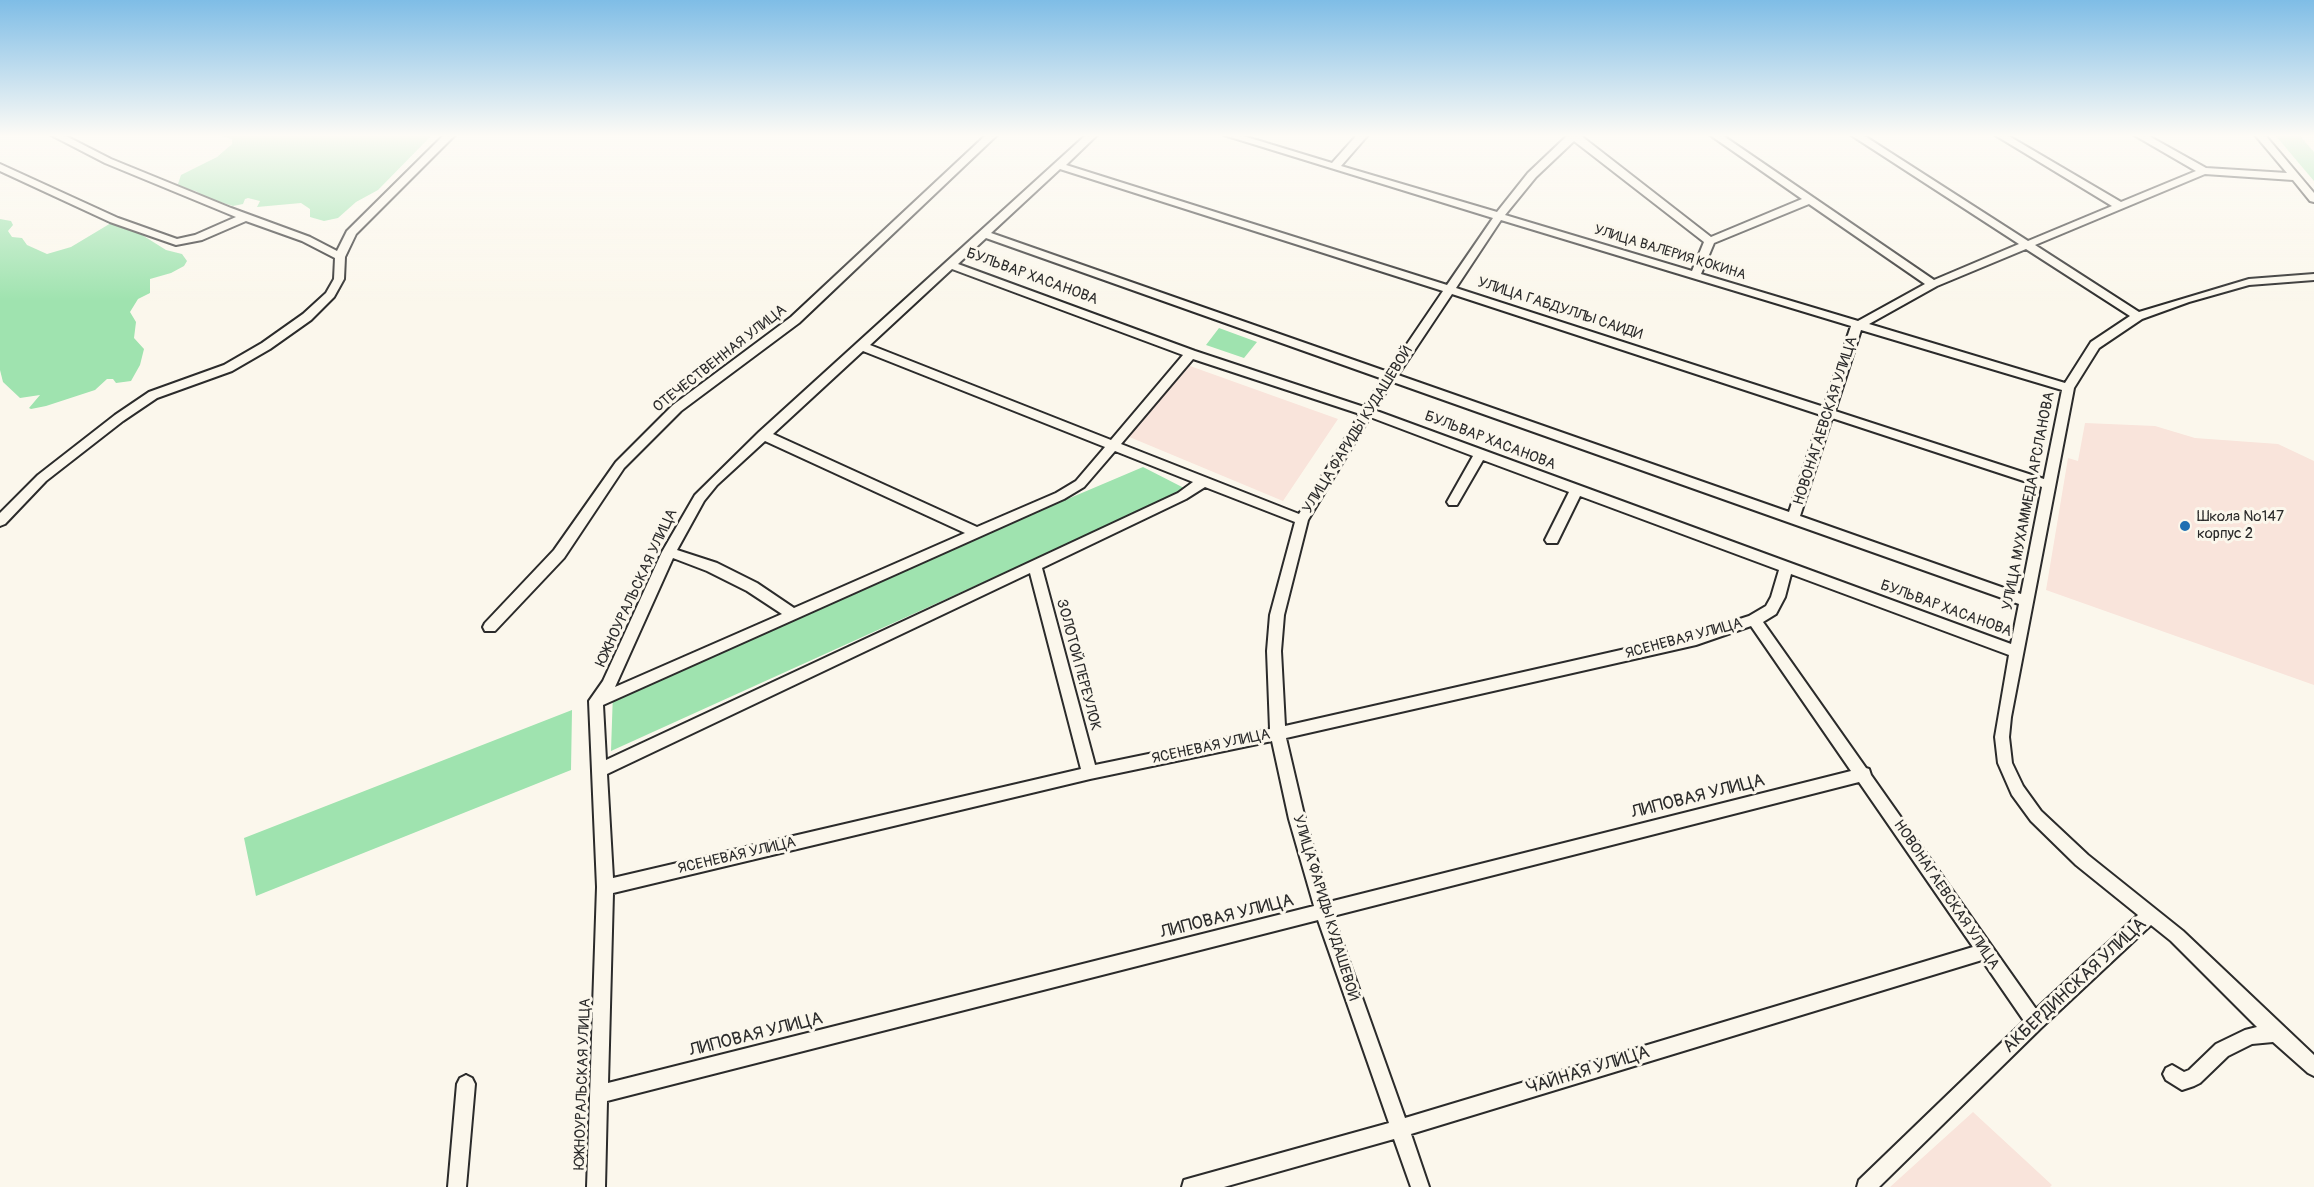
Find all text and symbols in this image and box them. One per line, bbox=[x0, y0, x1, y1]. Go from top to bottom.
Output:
street label: УЛИЦА ВАЛЕРИЯ КОКИНА bbox=[1592, 222, 1748, 284]
street label: БУЛЬВАР ХАСАНОВА bbox=[964, 245, 1100, 309]
street label: УЛИЦА ГАБДУЛЛЫ САИДИ bbox=[1475, 274, 1645, 344]
street label: ОТЕЧЕСТВЕННАЯ УЛИЦА bbox=[650, 301, 790, 417]
street label: НОВОНАГАЕВСКАЯ УЛИЦА bbox=[1790, 334, 1862, 508]
street label: УЛИЦА ФАРИДЫ КУДАШЕВОЙ bbox=[1299, 343, 1417, 517]
street label: УЛИЦА МУХАММЕДА АРСЛАНОВА bbox=[1999, 390, 2059, 612]
street label: БУЛЬВАР ХАСАНОВА bbox=[1422, 408, 1558, 474]
street label: ЮЖНОУРАЛЬСКАЯ УЛИЦА bbox=[592, 506, 682, 670]
place label: Школа №147 корпус 2 bbox=[2197, 508, 2284, 543]
marker: Школа №147 корпус 2 bbox=[2178, 519, 2192, 533]
street label: БУЛЬВАР ХАСАНОВА bbox=[1878, 577, 2014, 641]
street label: ЗОЛОТОЙ ПЕРЕУЛОК bbox=[1052, 597, 1104, 733]
street label: ЯСЕНЕВАЯ УЛИЦА bbox=[1623, 615, 1745, 663]
street label: ЯСЕНЕВАЯ УЛИЦА bbox=[1150, 726, 1272, 768]
street label: ЛИПОВАЯ УЛИЦА bbox=[1629, 770, 1767, 824]
street label: УЛИЦА ФАРИДЫ КУДАШЕВОЙ bbox=[1288, 813, 1362, 1003]
street label: НОВОНАГАЕВСКАЯ УЛИЦА bbox=[1889, 817, 2003, 973]
street label: ЯСЕНЕВАЯ УЛИЦА bbox=[676, 834, 798, 878]
street label: ЛИПОВАЯ УЛИЦА bbox=[1158, 890, 1296, 944]
street label: АКБЕРДИНСКАЯ УЛИЦА bbox=[1999, 914, 2151, 1058]
street label: ЮЖНОУРАЛЬСКАЯ УЛИЦА bbox=[571, 998, 595, 1170]
street label: ЛИПОВАЯ УЛИЦА bbox=[687, 1008, 825, 1062]
street label: ЧАЙНАЯ УЛИЦА bbox=[1524, 1042, 1652, 1100]

